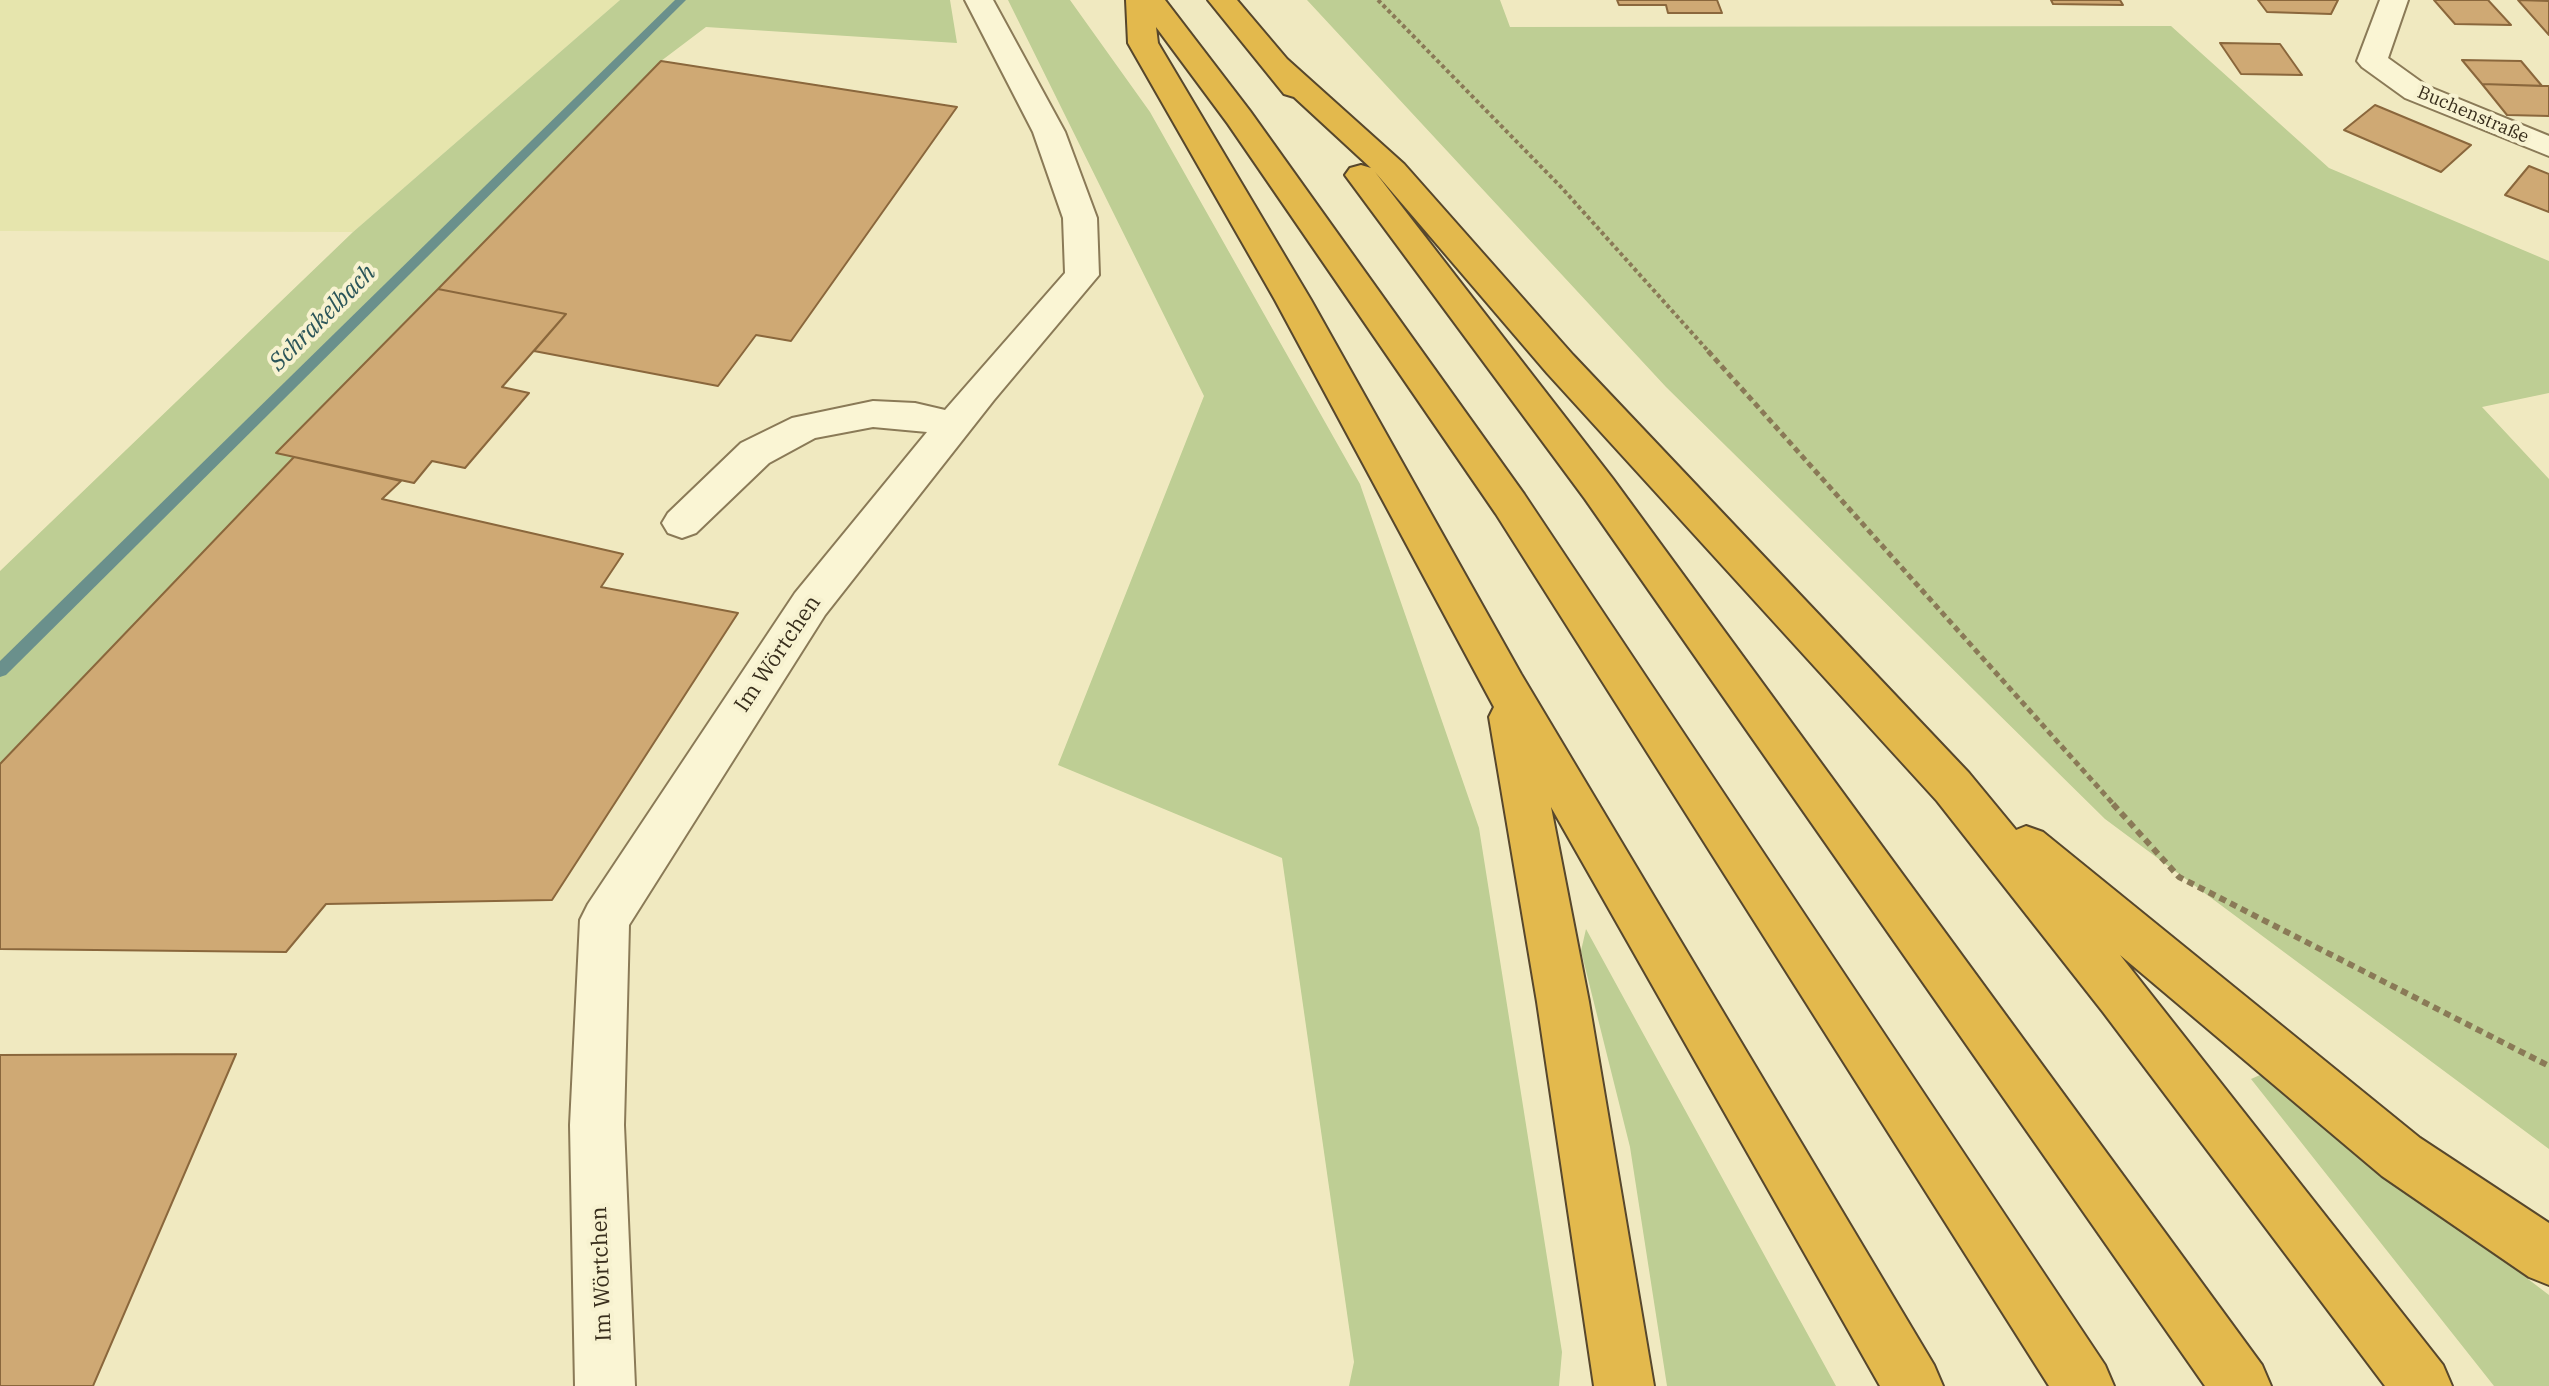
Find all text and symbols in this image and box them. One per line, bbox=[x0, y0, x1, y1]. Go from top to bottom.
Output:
street label: Buchenstraße bbox=[2414, 82, 2532, 148]
water label: Schrakelbach bbox=[264, 259, 382, 377]
street label: Im Wörtchen bbox=[729, 591, 827, 717]
street label: Im Wörtchen bbox=[586, 1206, 618, 1342]

